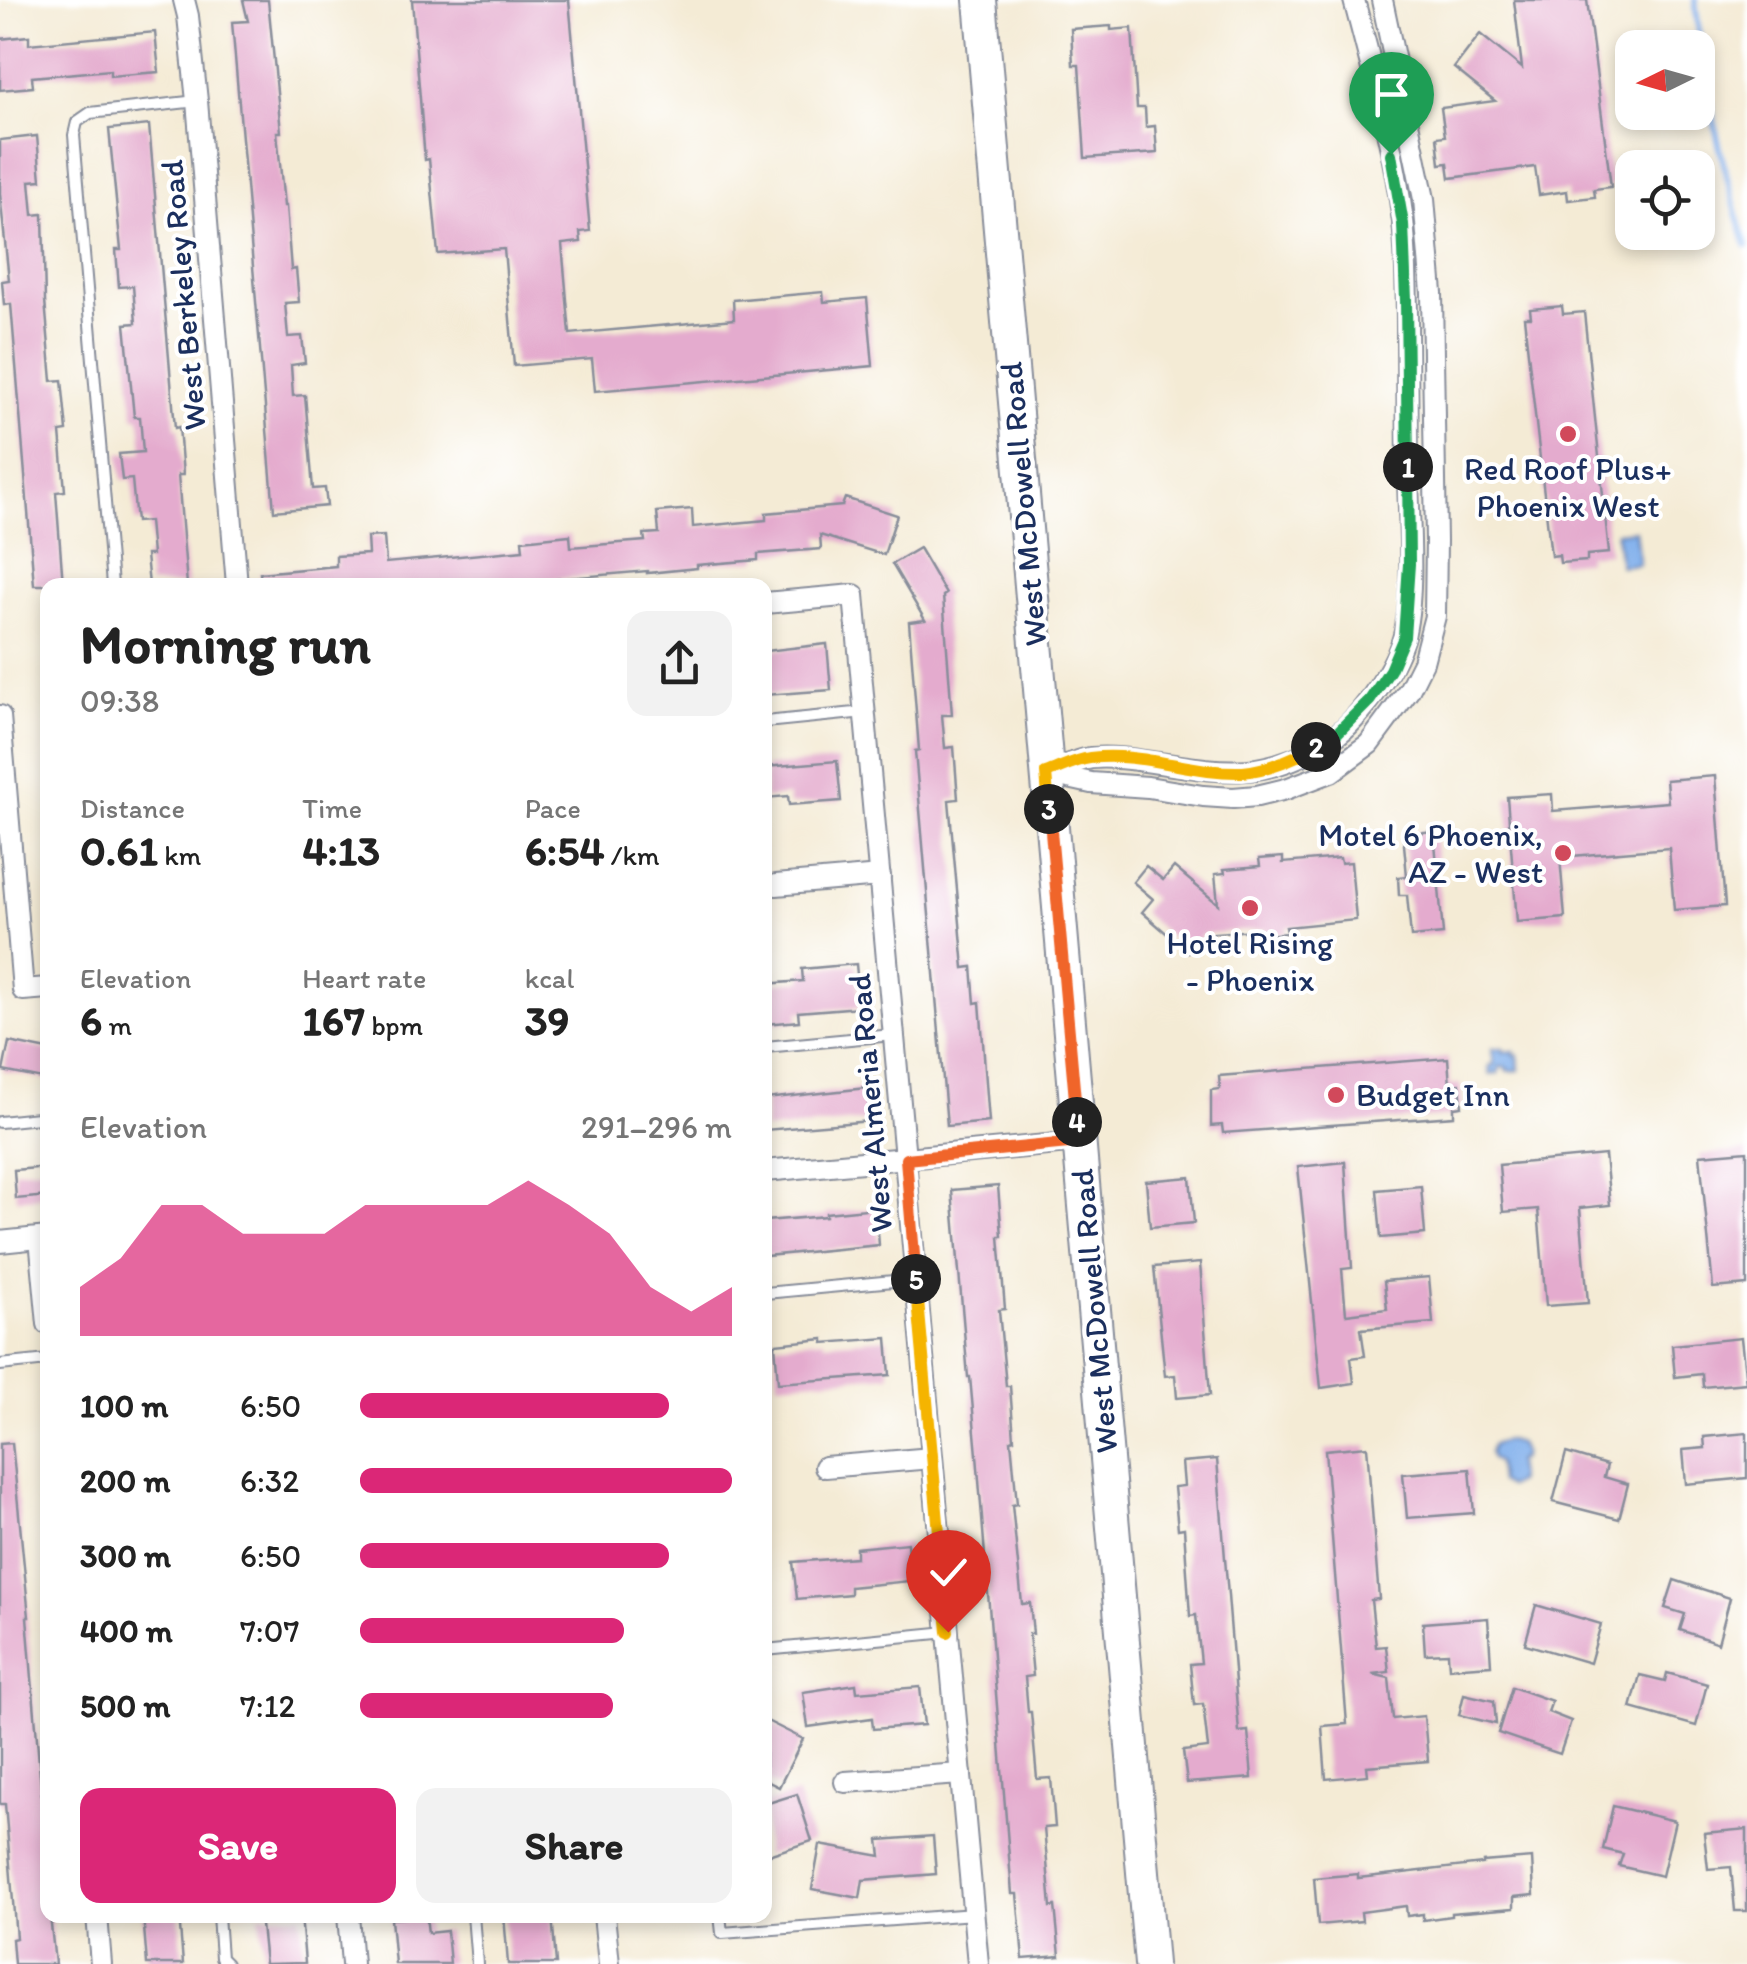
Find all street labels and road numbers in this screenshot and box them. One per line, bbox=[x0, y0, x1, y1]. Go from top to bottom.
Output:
street label: West Berkeley Road bbox=[152, 158, 214, 432]
street label: West McDowell Road bbox=[992, 360, 1054, 648]
street label: West Almeria Road bbox=[840, 972, 900, 1234]
street label: West McDowell Road bbox=[1063, 1167, 1125, 1455]

